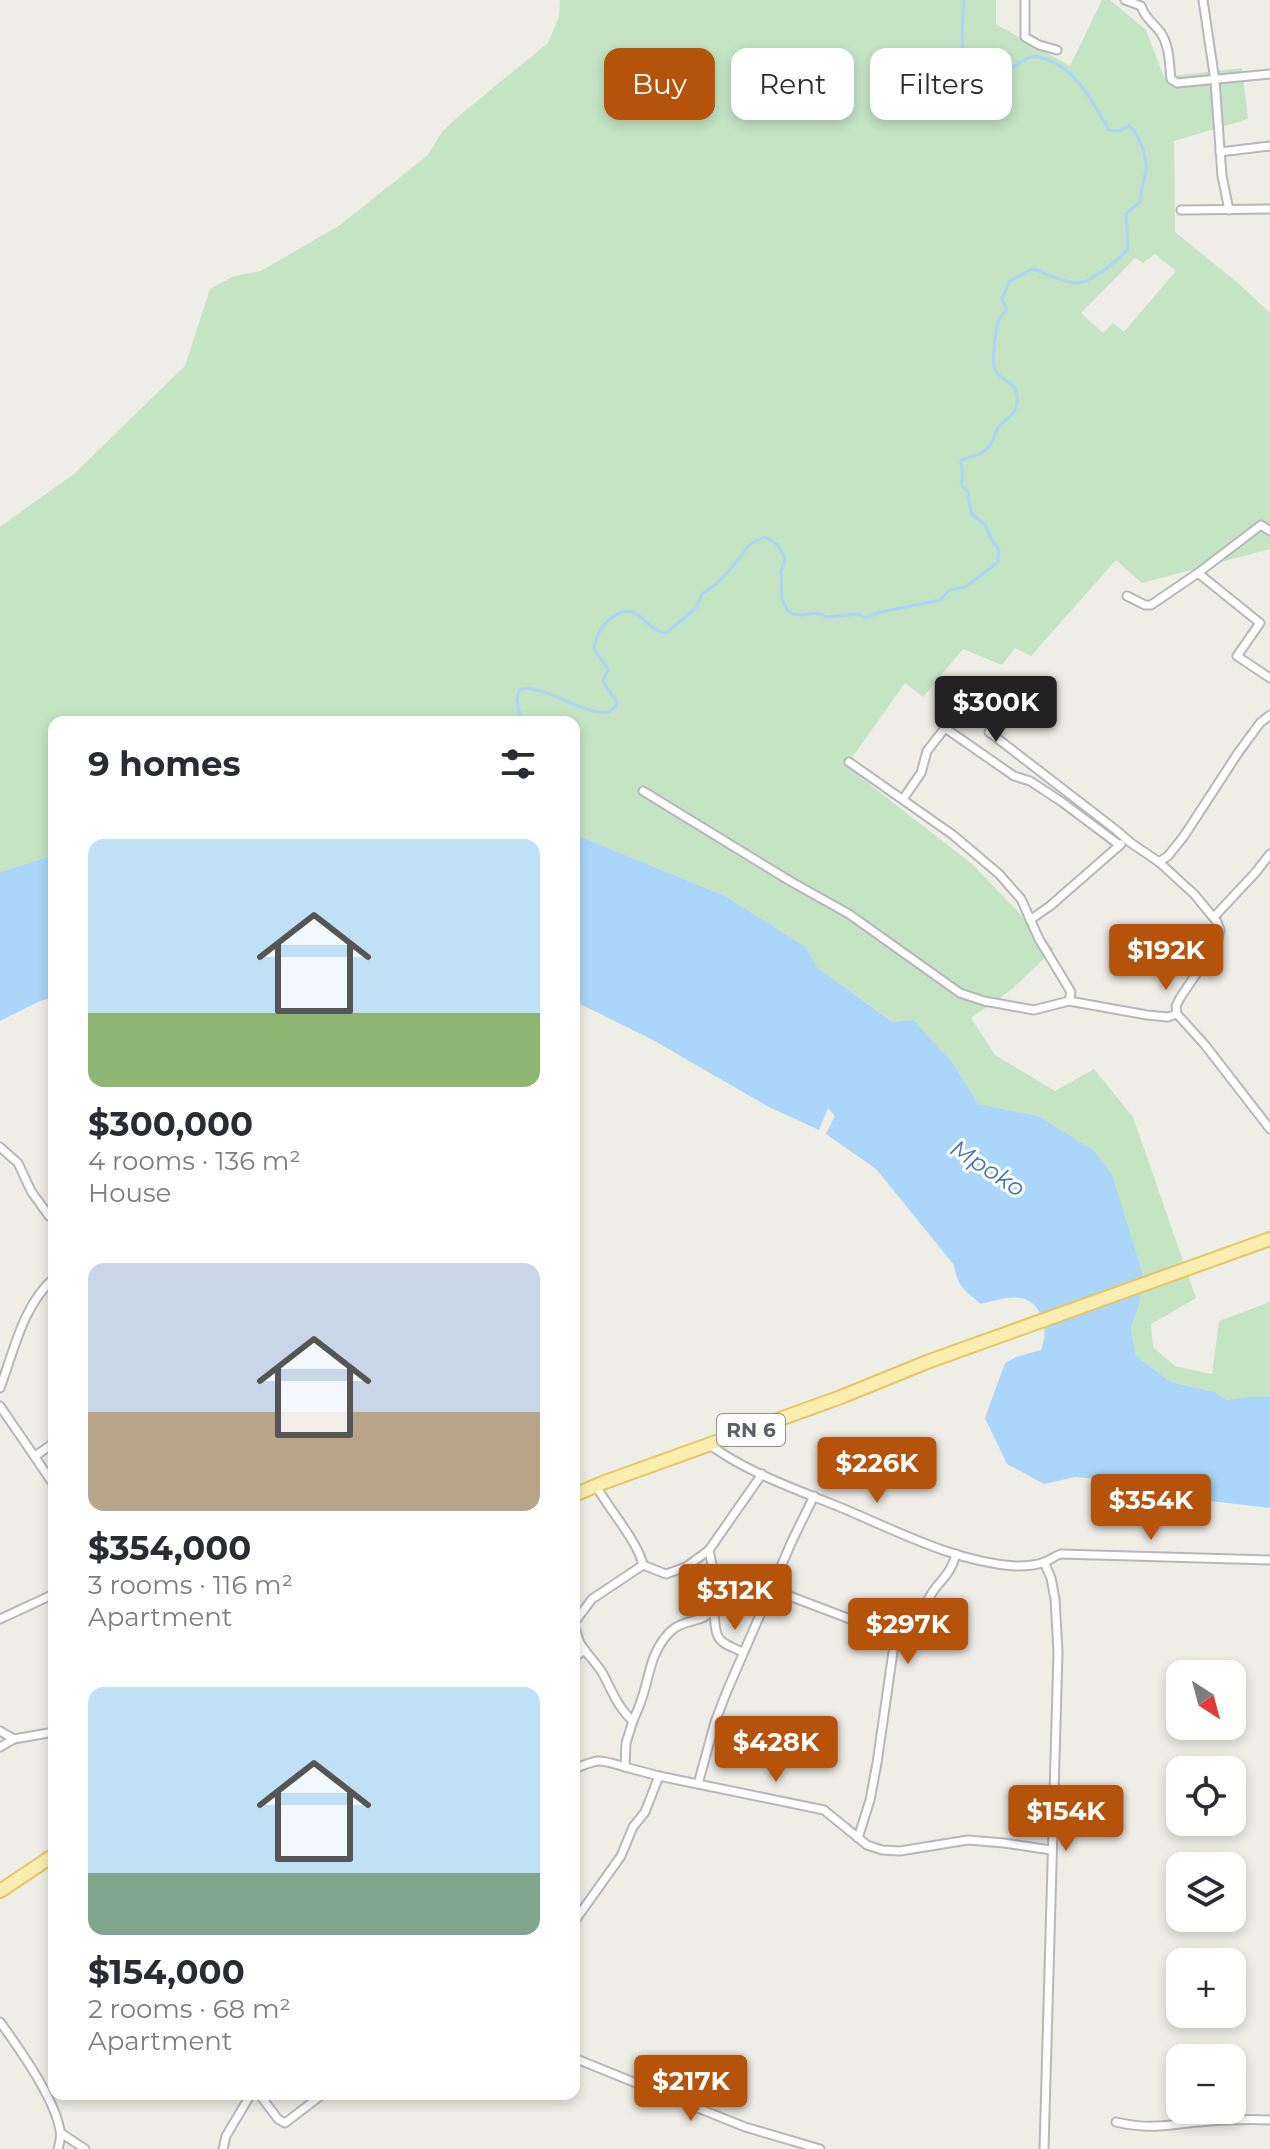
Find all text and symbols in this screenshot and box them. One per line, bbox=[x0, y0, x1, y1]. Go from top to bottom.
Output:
chip: Buy bbox=[604, 48, 715, 120]
chip: Rent bbox=[731, 48, 854, 120]
chip: Filters bbox=[870, 48, 1012, 120]
pin: $300K bbox=[940, 676, 1052, 744]
text: $300K bbox=[953, 686, 1039, 718]
icon: filters bbox=[496, 742, 540, 786]
text: 9 homes bbox=[88, 743, 241, 785]
icon: home bbox=[242, 891, 386, 1035]
pin: $192K bbox=[1110, 924, 1222, 992]
text: $192K bbox=[1127, 934, 1205, 966]
text: $300,000 bbox=[88, 1103, 253, 1145]
water label: Mpoko bbox=[945, 1133, 1031, 1203]
text: 4 rooms · 136 m² bbox=[88, 1145, 301, 1177]
text: House bbox=[88, 1177, 171, 1209]
icon: home bbox=[242, 1315, 386, 1459]
road number: RN 6 bbox=[717, 1414, 785, 1446]
pin: $226K bbox=[821, 1437, 933, 1505]
text: $226K bbox=[835, 1447, 919, 1479]
pin: $354K bbox=[1095, 1474, 1207, 1542]
text: $354K bbox=[1109, 1484, 1193, 1516]
text: $354,000 bbox=[88, 1527, 251, 1569]
pin: $312K bbox=[679, 1564, 791, 1632]
text: 3 rooms · 116 m² bbox=[88, 1569, 293, 1601]
text: $312K bbox=[697, 1574, 773, 1606]
pin: $297K bbox=[852, 1598, 964, 1666]
text: Apartment bbox=[88, 1601, 232, 1633]
text: $297K bbox=[866, 1608, 950, 1640]
north arrow bbox=[1166, 1660, 1246, 1740]
map controls bbox=[1166, 1660, 1246, 2124]
pin: $428K bbox=[720, 1716, 832, 1784]
text: $428K bbox=[733, 1726, 819, 1758]
icon: home bbox=[242, 1739, 386, 1883]
button: locate bbox=[1166, 1756, 1246, 1836]
pin: $154K bbox=[1010, 1785, 1122, 1853]
text: $154K bbox=[1026, 1795, 1106, 1827]
button: layers bbox=[1166, 1852, 1246, 1932]
button: + bbox=[1166, 1948, 1246, 2028]
text: $154,000 bbox=[88, 1951, 245, 1993]
text: 2 rooms · 68 m² bbox=[88, 1993, 291, 2025]
text: Apartment bbox=[88, 2025, 232, 2057]
button: − bbox=[1166, 2044, 1246, 2124]
pin: $217K bbox=[635, 2055, 747, 2123]
text: $217K bbox=[652, 2065, 730, 2097]

